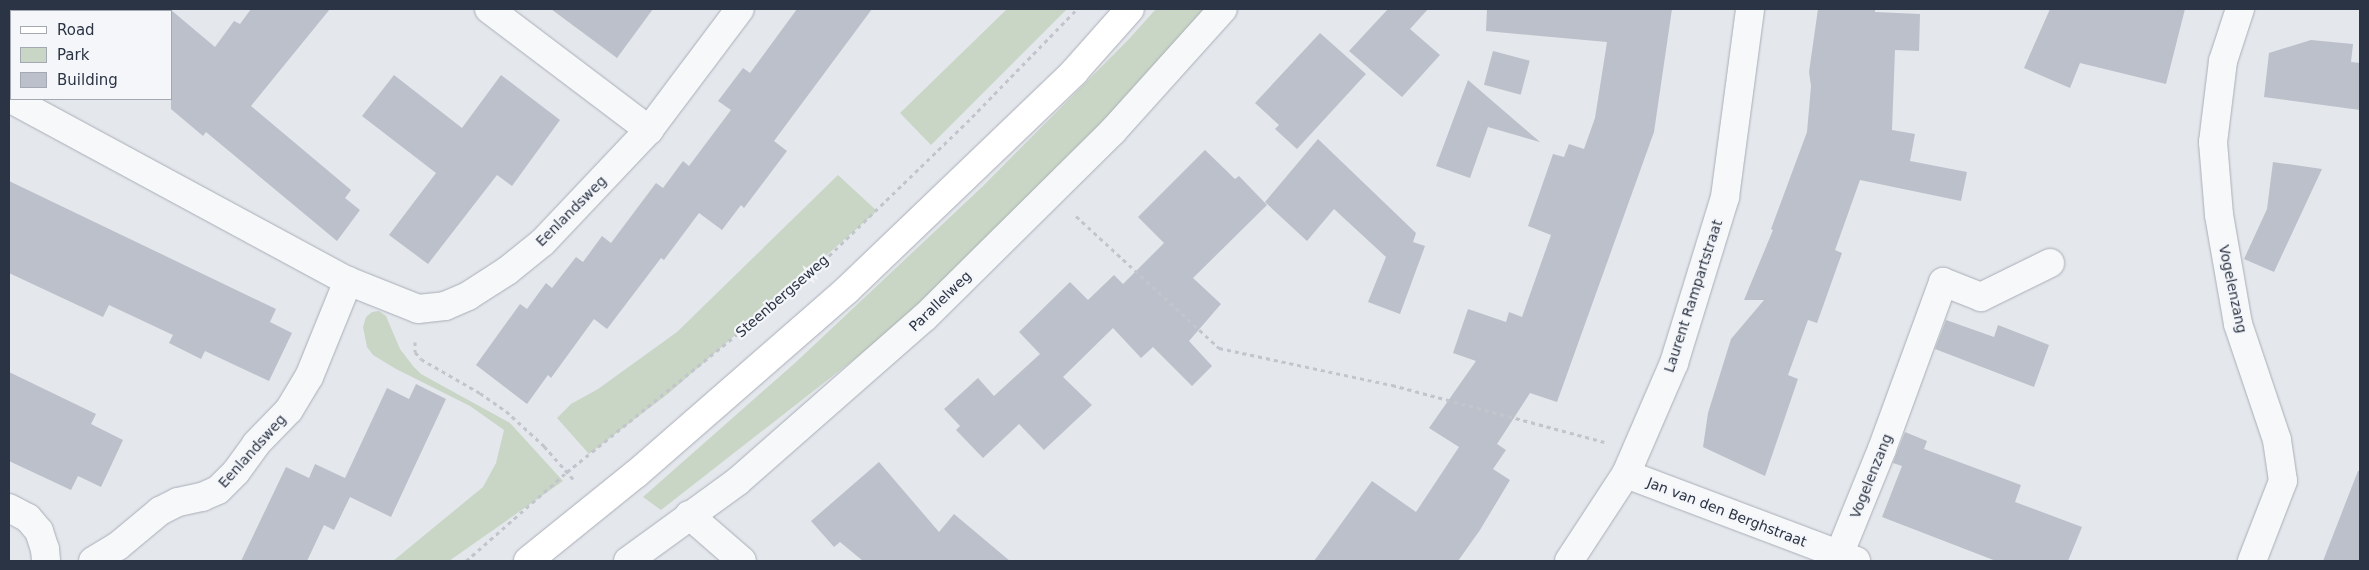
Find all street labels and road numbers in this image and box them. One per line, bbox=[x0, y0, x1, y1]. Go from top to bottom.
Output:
street label: Eenlandsweg bbox=[532, 172, 610, 250]
street label: Laurent Rampartstraat bbox=[1660, 217, 1726, 375]
street label: Vogelenzang bbox=[2215, 243, 2251, 335]
street label: Steenbergseweg bbox=[732, 251, 832, 341]
street label: Parallelweg bbox=[905, 267, 975, 335]
street label: Eenlandsweg bbox=[215, 411, 289, 491]
street label: Vogelenzang bbox=[1846, 431, 1896, 521]
street label: Jan van den Berghstraat bbox=[1645, 474, 1809, 550]

